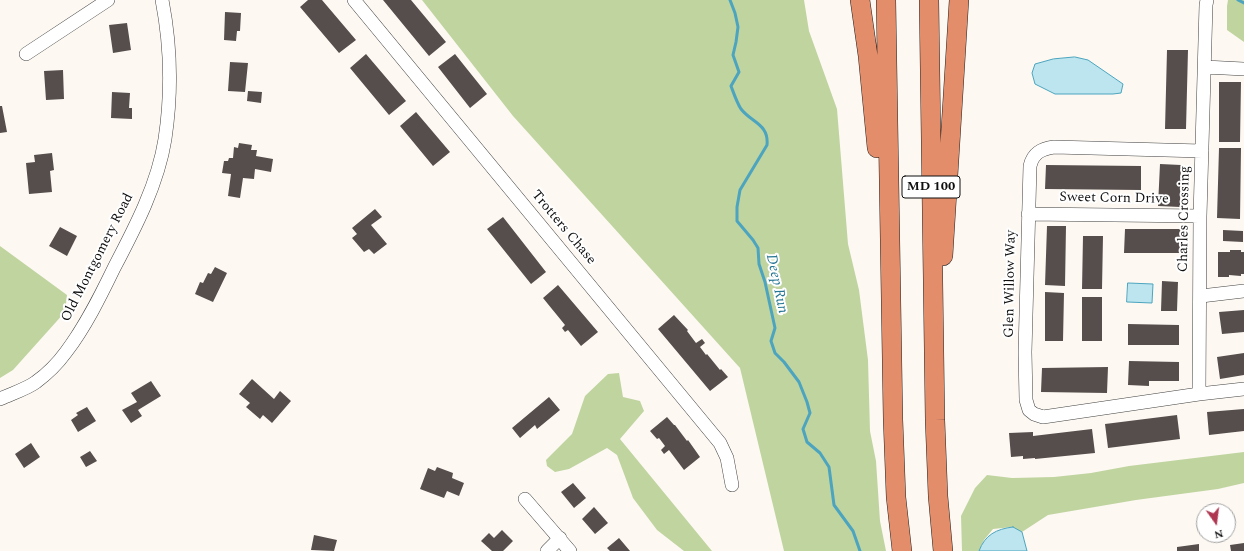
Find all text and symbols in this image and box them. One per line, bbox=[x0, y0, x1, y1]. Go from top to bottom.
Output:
street label: Charles Crossing bbox=[1176, 166, 1194, 272]
road number: MD 100 bbox=[902, 176, 960, 198]
street label: Trotters Chase bbox=[527, 187, 599, 269]
street label: Sweet Corn Drive bbox=[1059, 190, 1169, 208]
street label: Old Montgomery Road bbox=[58, 191, 138, 325]
street label: Glen Willow Way bbox=[1002, 230, 1020, 338]
water label: Deep Run bbox=[761, 253, 791, 315]
north arrow bbox=[1196, 503, 1236, 543]
text: N bbox=[1212, 525, 1225, 543]

